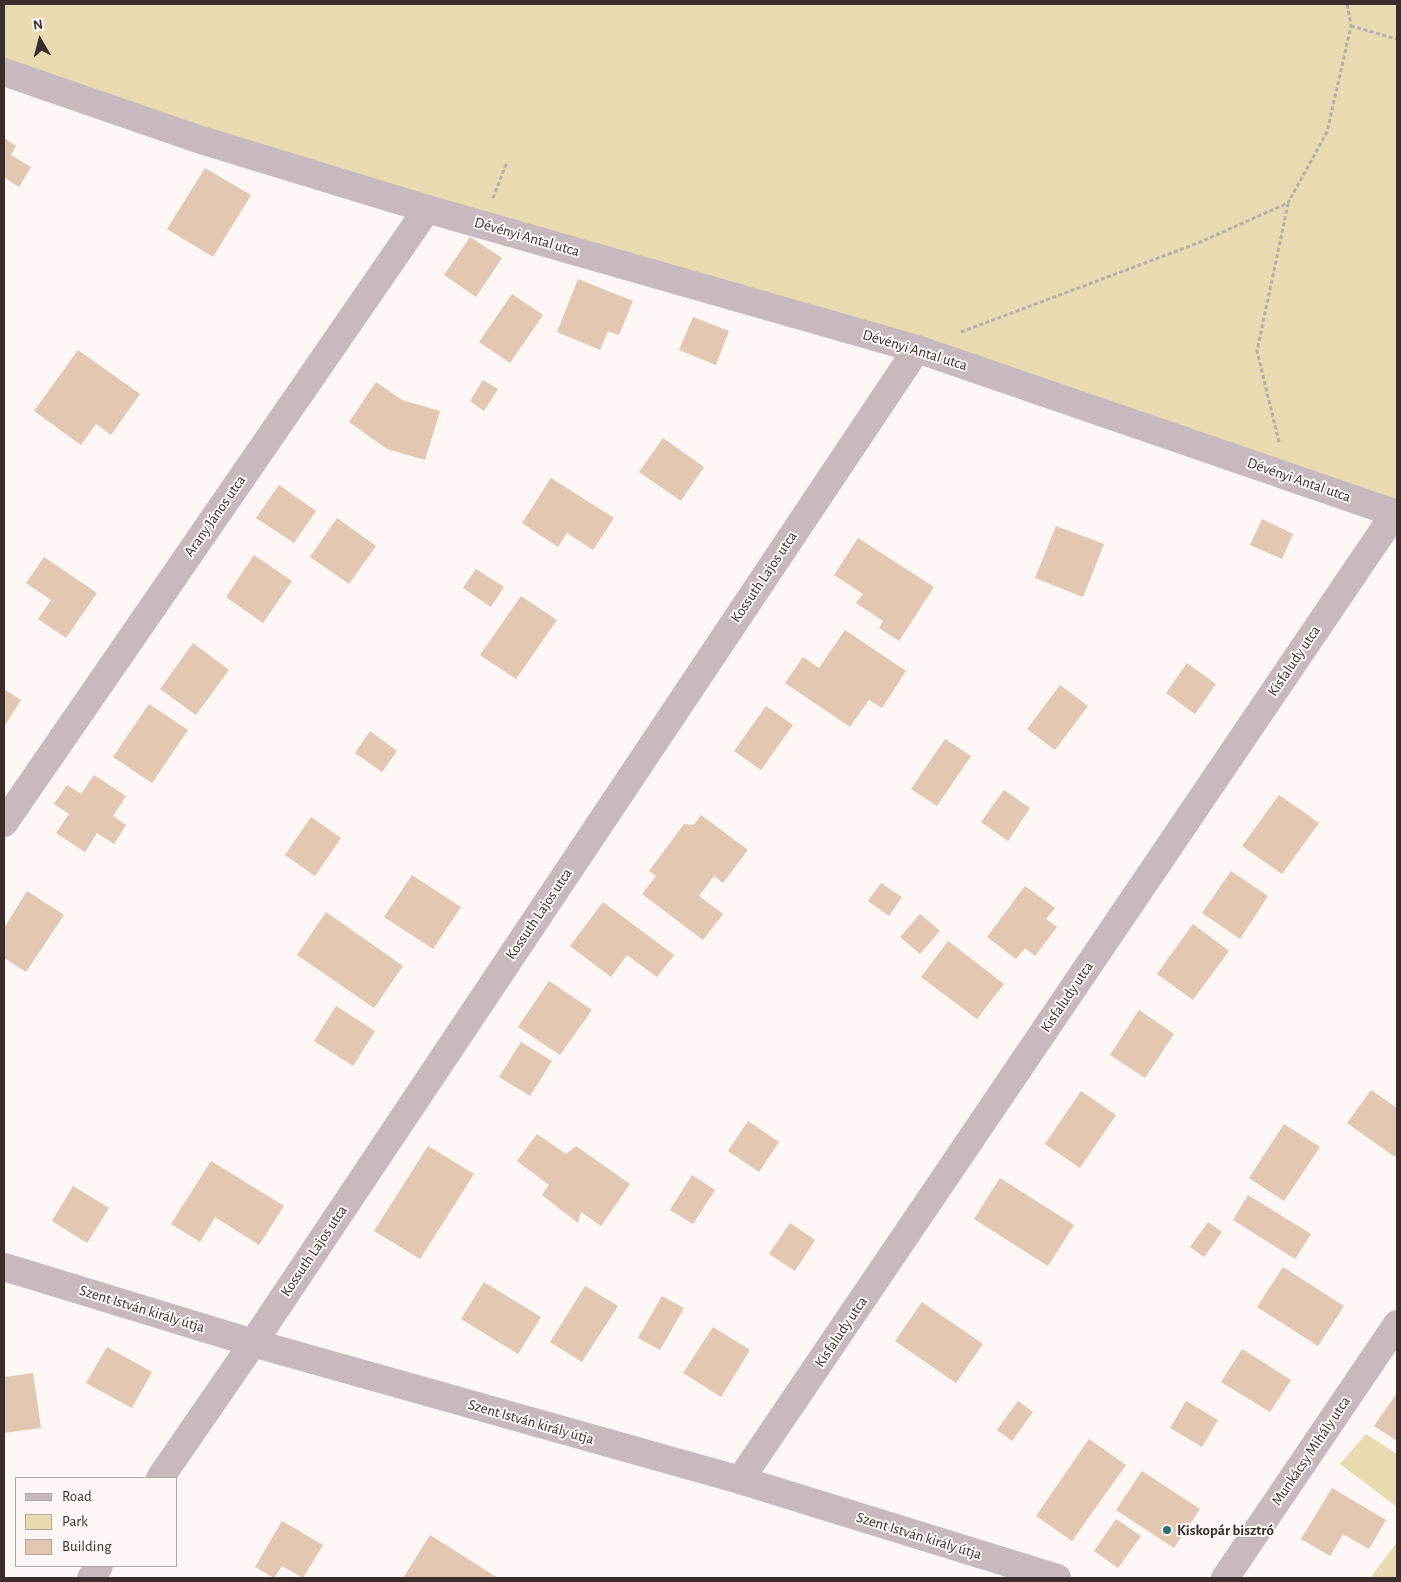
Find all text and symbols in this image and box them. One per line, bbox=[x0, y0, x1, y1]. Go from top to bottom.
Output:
north arrow bbox=[15, 15, 65, 65]
text: N bbox=[32, 18, 44, 33]
street label: Dévényi Antal utca bbox=[472, 213, 582, 261]
street label: Dévényi Antal utca bbox=[860, 326, 970, 374]
street label: Dévényi Antal utca bbox=[1245, 454, 1353, 506]
street label: Arany János utca bbox=[180, 472, 250, 560]
street label: Kossuth Lajos utca bbox=[727, 528, 801, 626]
street label: Kisfaludy utca bbox=[1264, 622, 1324, 700]
street label: Kossuth Lajos utca bbox=[502, 865, 576, 963]
street label: Kisfaludy utca bbox=[1037, 958, 1097, 1036]
street label: Kossuth Lajos utca bbox=[277, 1202, 351, 1300]
street label: Szent István király útja bbox=[77, 1281, 207, 1337]
street label: Kisfaludy utca bbox=[811, 1293, 871, 1371]
street label: Munkácsy Mihály utca bbox=[1268, 1393, 1354, 1509]
street label: Szent István király útja bbox=[466, 1395, 596, 1449]
legend bbox=[15, 1477, 178, 1567]
text: Road bbox=[62, 1489, 92, 1504]
street label: Szent István király útja bbox=[854, 1508, 984, 1564]
text: Park bbox=[62, 1514, 88, 1529]
place label: Kiskopár bisztró bbox=[1177, 1521, 1274, 1539]
marker: Kiskopár bisztró bbox=[1161, 1524, 1173, 1536]
text: Building bbox=[62, 1539, 112, 1554]

